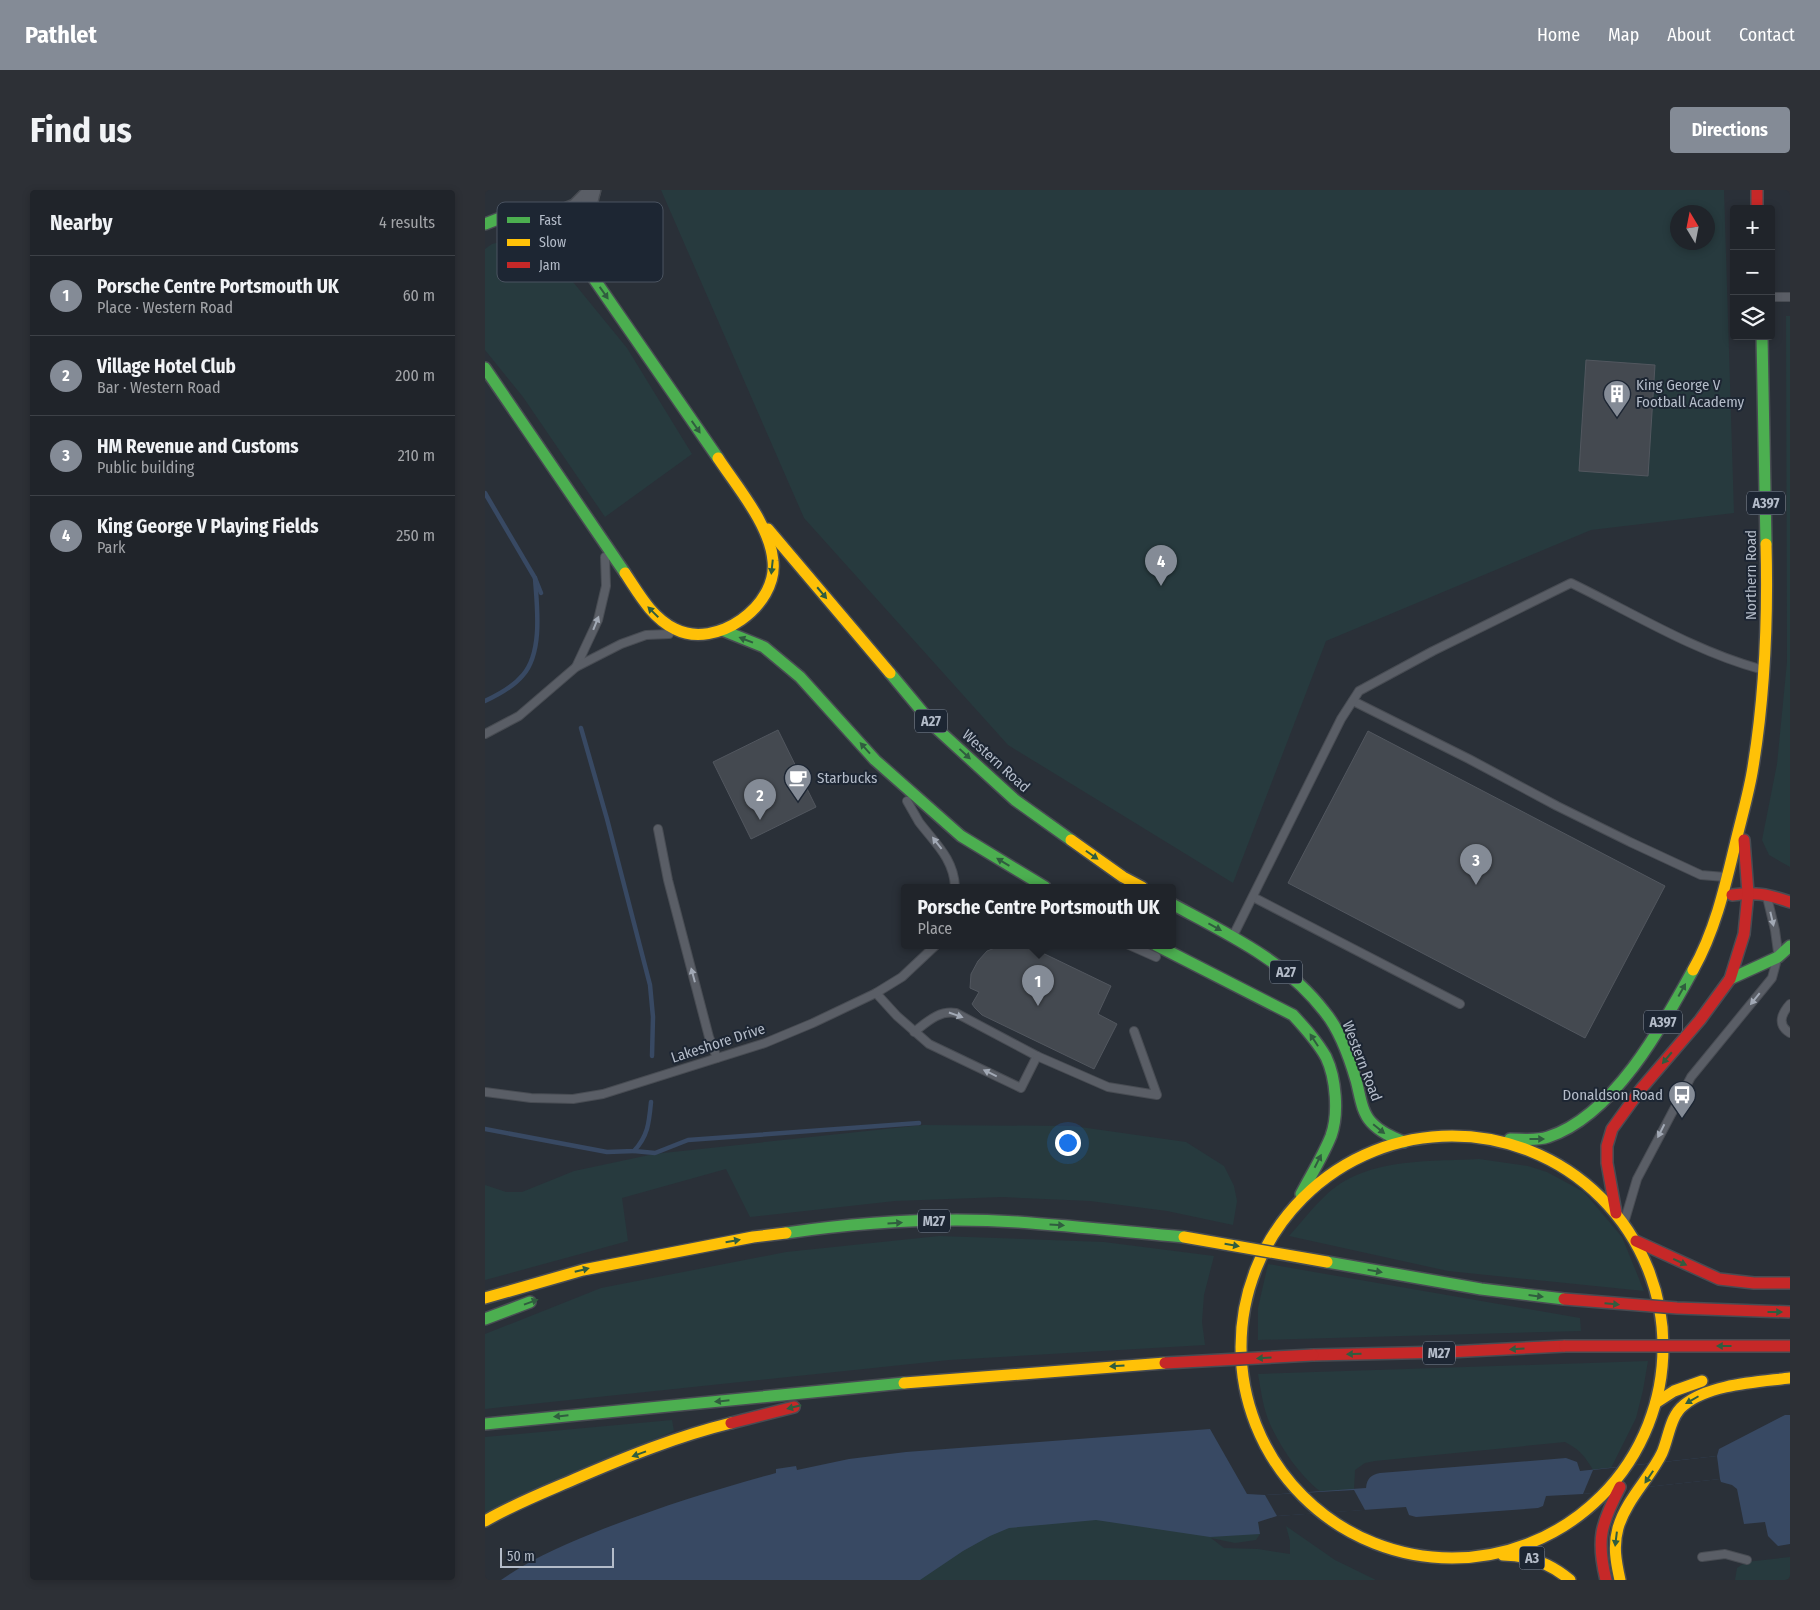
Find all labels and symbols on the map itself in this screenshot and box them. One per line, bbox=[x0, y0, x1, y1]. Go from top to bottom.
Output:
legend bbox=[497, 202, 663, 282]
north arrow bbox=[1670, 205, 1715, 250]
text: Fast bbox=[539, 212, 562, 229]
text: Slow bbox=[539, 234, 566, 251]
text: Jam bbox=[539, 257, 560, 274]
one-way arrow bbox=[599, 286, 609, 300]
place label: King George V Football Academy bbox=[1636, 376, 1745, 411]
building icon: King George V Football Academy bbox=[1602, 379, 1632, 418]
one-way arrow bbox=[691, 420, 701, 434]
road number: A397 bbox=[1747, 492, 1785, 514]
street label: Northern Road bbox=[1742, 530, 1760, 620]
pin: 4 bbox=[1145, 545, 1177, 586]
one-way arrow bbox=[768, 560, 776, 576]
one-way arrow bbox=[816, 587, 827, 600]
one-way arrow bbox=[647, 606, 659, 618]
one-way arrow bbox=[592, 616, 600, 630]
one-way arrow bbox=[738, 636, 753, 644]
road number: A27 bbox=[915, 710, 947, 732]
street label: Western Road bbox=[958, 726, 1034, 796]
one-way arrow bbox=[859, 743, 871, 755]
one-way arrow bbox=[958, 748, 970, 760]
cafe icon: Starbucks bbox=[783, 763, 813, 802]
place label: Starbucks bbox=[817, 769, 877, 787]
pin: 2 bbox=[744, 779, 776, 820]
one-way arrow bbox=[931, 837, 942, 850]
pin: 3 bbox=[1460, 844, 1492, 885]
one-way arrow bbox=[1085, 850, 1098, 860]
one-way arrow bbox=[997, 858, 1010, 867]
one-way arrow bbox=[1768, 911, 1776, 926]
one-way arrow bbox=[1207, 923, 1222, 931]
road number: A27 bbox=[1270, 960, 1302, 984]
pin: 1 bbox=[1022, 965, 1054, 1006]
one-way arrow bbox=[688, 967, 696, 982]
one-way arrow bbox=[1678, 983, 1686, 997]
one-way arrow bbox=[1749, 992, 1760, 1005]
road number: A397 bbox=[1644, 1010, 1682, 1034]
one-way arrow bbox=[949, 1011, 964, 1019]
street label: Western Road bbox=[1338, 1018, 1386, 1104]
street label: Lakeshore Drive bbox=[669, 1019, 767, 1067]
one-way arrow bbox=[1310, 1033, 1319, 1047]
one-way arrow bbox=[1661, 1052, 1673, 1064]
one-way arrow bbox=[983, 1069, 997, 1077]
bus stop icon: Donaldson Road bbox=[1667, 1080, 1697, 1119]
place label: Donaldson Road bbox=[1563, 1086, 1663, 1104]
one-way arrow bbox=[1372, 1123, 1385, 1134]
one-way arrow bbox=[1657, 1124, 1665, 1138]
your location bbox=[1055, 1130, 1081, 1156]
one-way arrow bbox=[1529, 1134, 1545, 1142]
one-way arrow bbox=[1314, 1154, 1322, 1169]
road number: M27 bbox=[918, 1209, 950, 1232]
one-way arrow bbox=[887, 1218, 903, 1226]
one-way arrow bbox=[1049, 1221, 1065, 1229]
one-way arrow bbox=[726, 1236, 742, 1244]
one-way arrow bbox=[1224, 1242, 1240, 1250]
one-way arrow bbox=[1673, 1258, 1687, 1266]
one-way arrow bbox=[575, 1266, 590, 1274]
one-way arrow bbox=[1368, 1267, 1384, 1275]
one-way arrow bbox=[1528, 1292, 1544, 1300]
one-way arrow bbox=[524, 1298, 539, 1306]
one-way arrow bbox=[1605, 1300, 1621, 1308]
one-way arrow bbox=[1767, 1308, 1783, 1316]
road number: M27 bbox=[1423, 1342, 1455, 1364]
one-way arrow bbox=[1716, 1342, 1732, 1350]
one-way arrow bbox=[1508, 1345, 1524, 1353]
one-way arrow bbox=[1346, 1351, 1362, 1359]
one-way arrow bbox=[1256, 1354, 1272, 1362]
one-way arrow bbox=[1108, 1362, 1124, 1370]
one-way arrow bbox=[1685, 1396, 1698, 1405]
one-way arrow bbox=[714, 1397, 730, 1405]
one-way arrow bbox=[787, 1403, 802, 1411]
one-way arrow bbox=[552, 1412, 568, 1420]
one-way arrow bbox=[631, 1451, 646, 1458]
one-way arrow bbox=[1644, 1470, 1654, 1484]
one-way arrow bbox=[1612, 1531, 1620, 1547]
scale bar bbox=[500, 1545, 614, 1568]
road number: A3 bbox=[1519, 1546, 1545, 1570]

